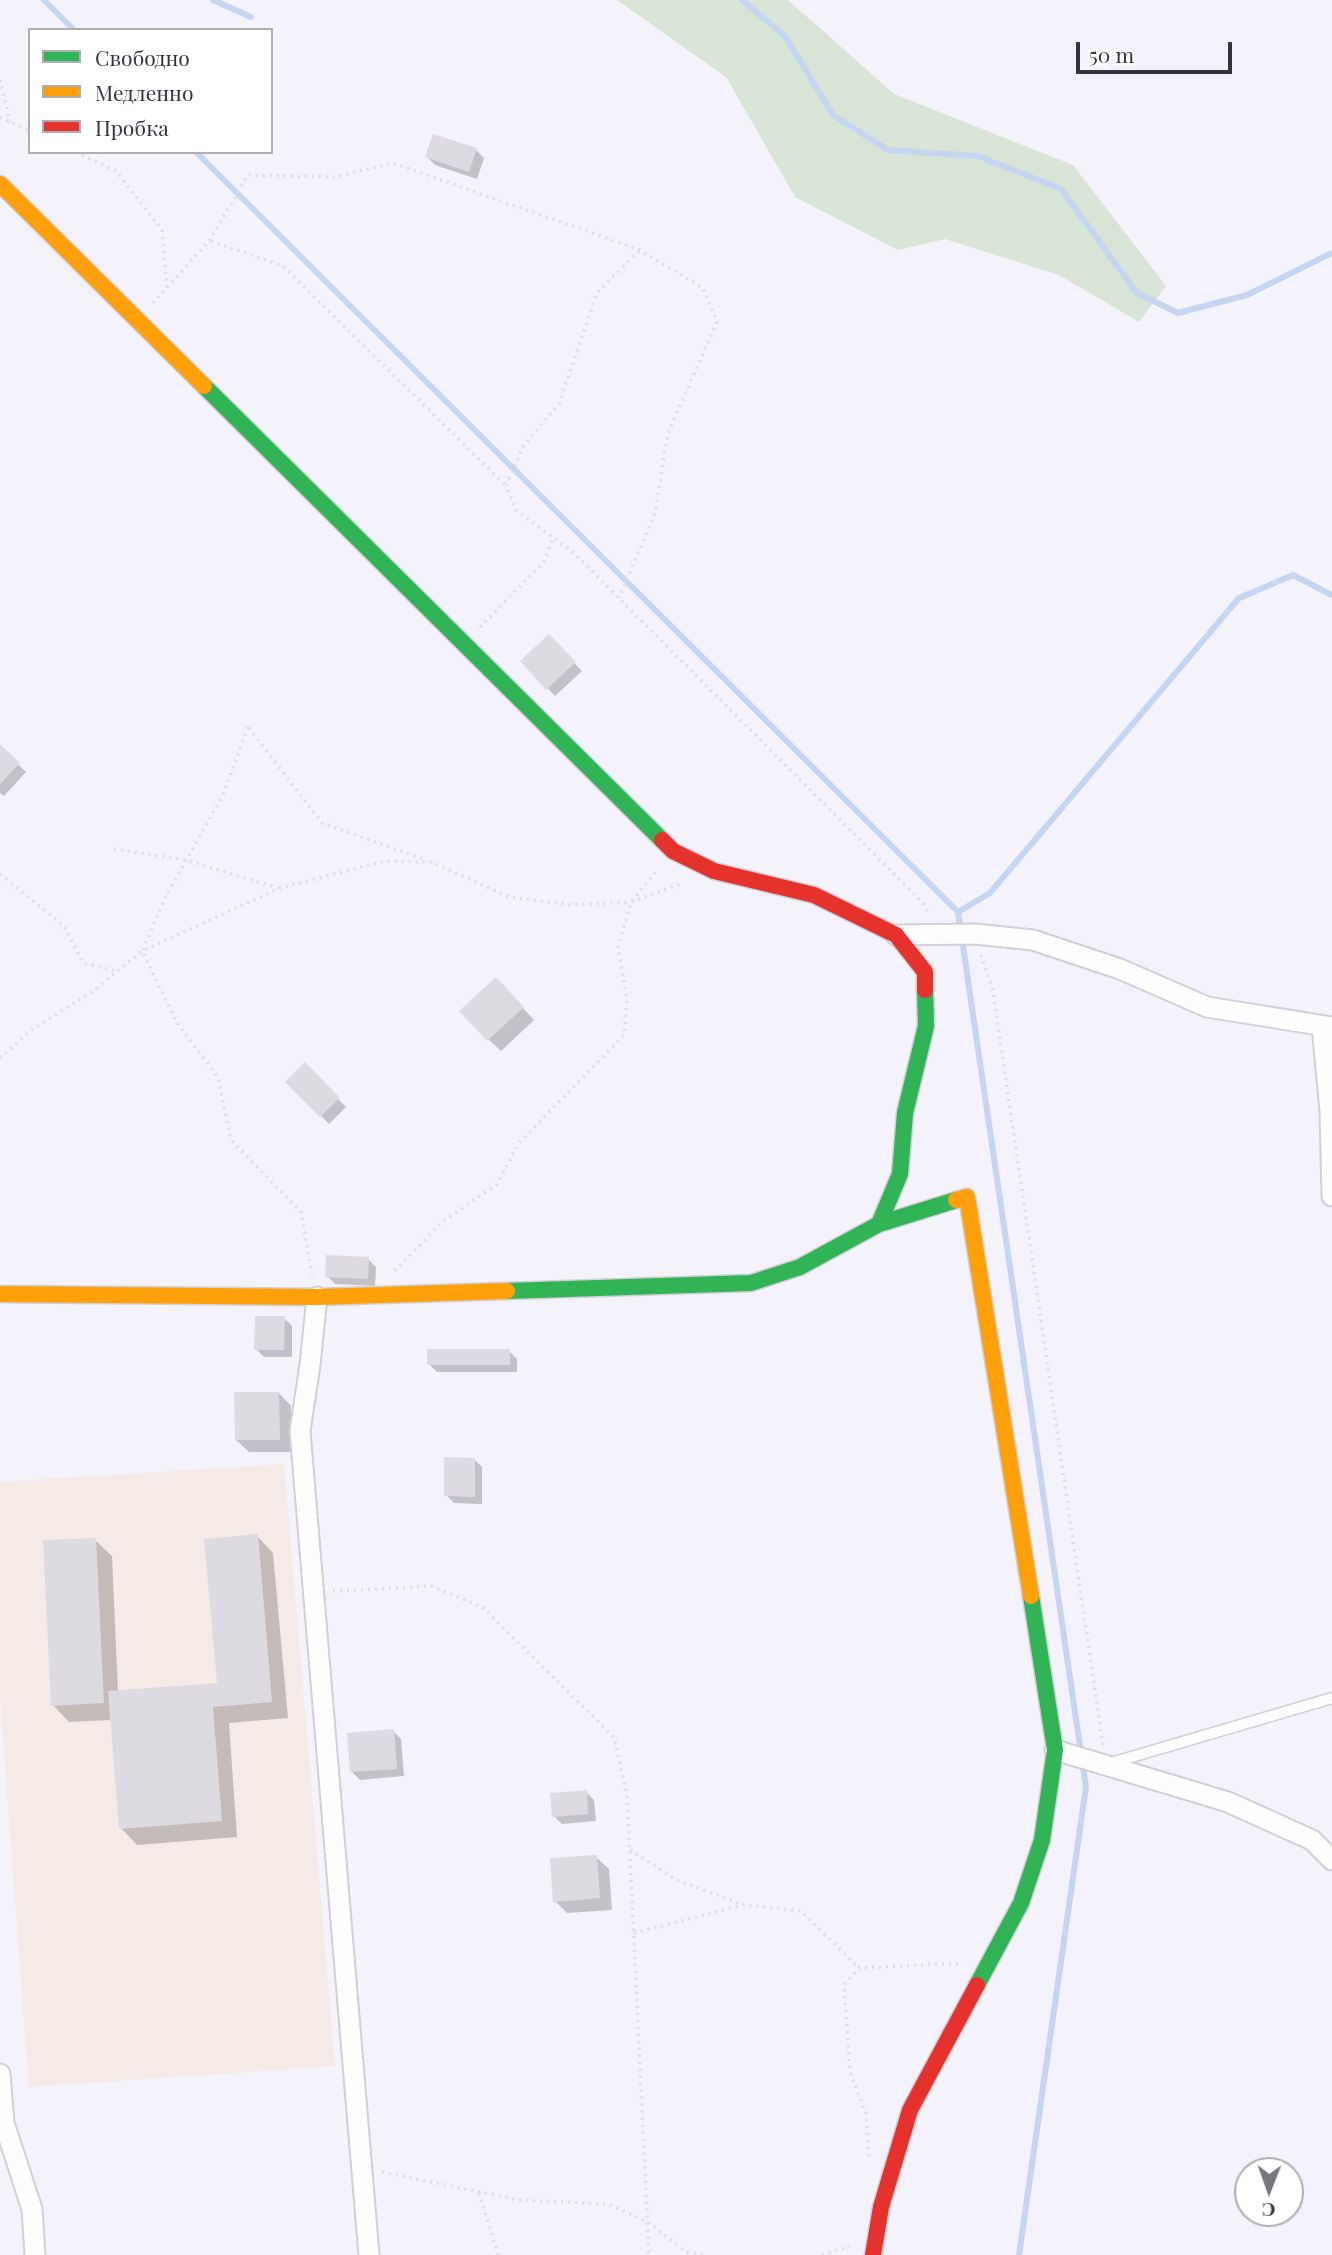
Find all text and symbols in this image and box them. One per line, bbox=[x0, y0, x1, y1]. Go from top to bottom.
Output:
legend bbox=[28, 28, 273, 154]
scale bar bbox=[1080, 28, 1236, 72]
text: 50 m bbox=[1089, 40, 1134, 68]
text: Свободно bbox=[95, 43, 190, 71]
text: Медленно bbox=[95, 78, 193, 106]
text: Пробка bbox=[95, 113, 169, 141]
north arrow bbox=[1234, 2157, 1304, 2227]
text: С bbox=[1262, 2198, 1276, 2224]

